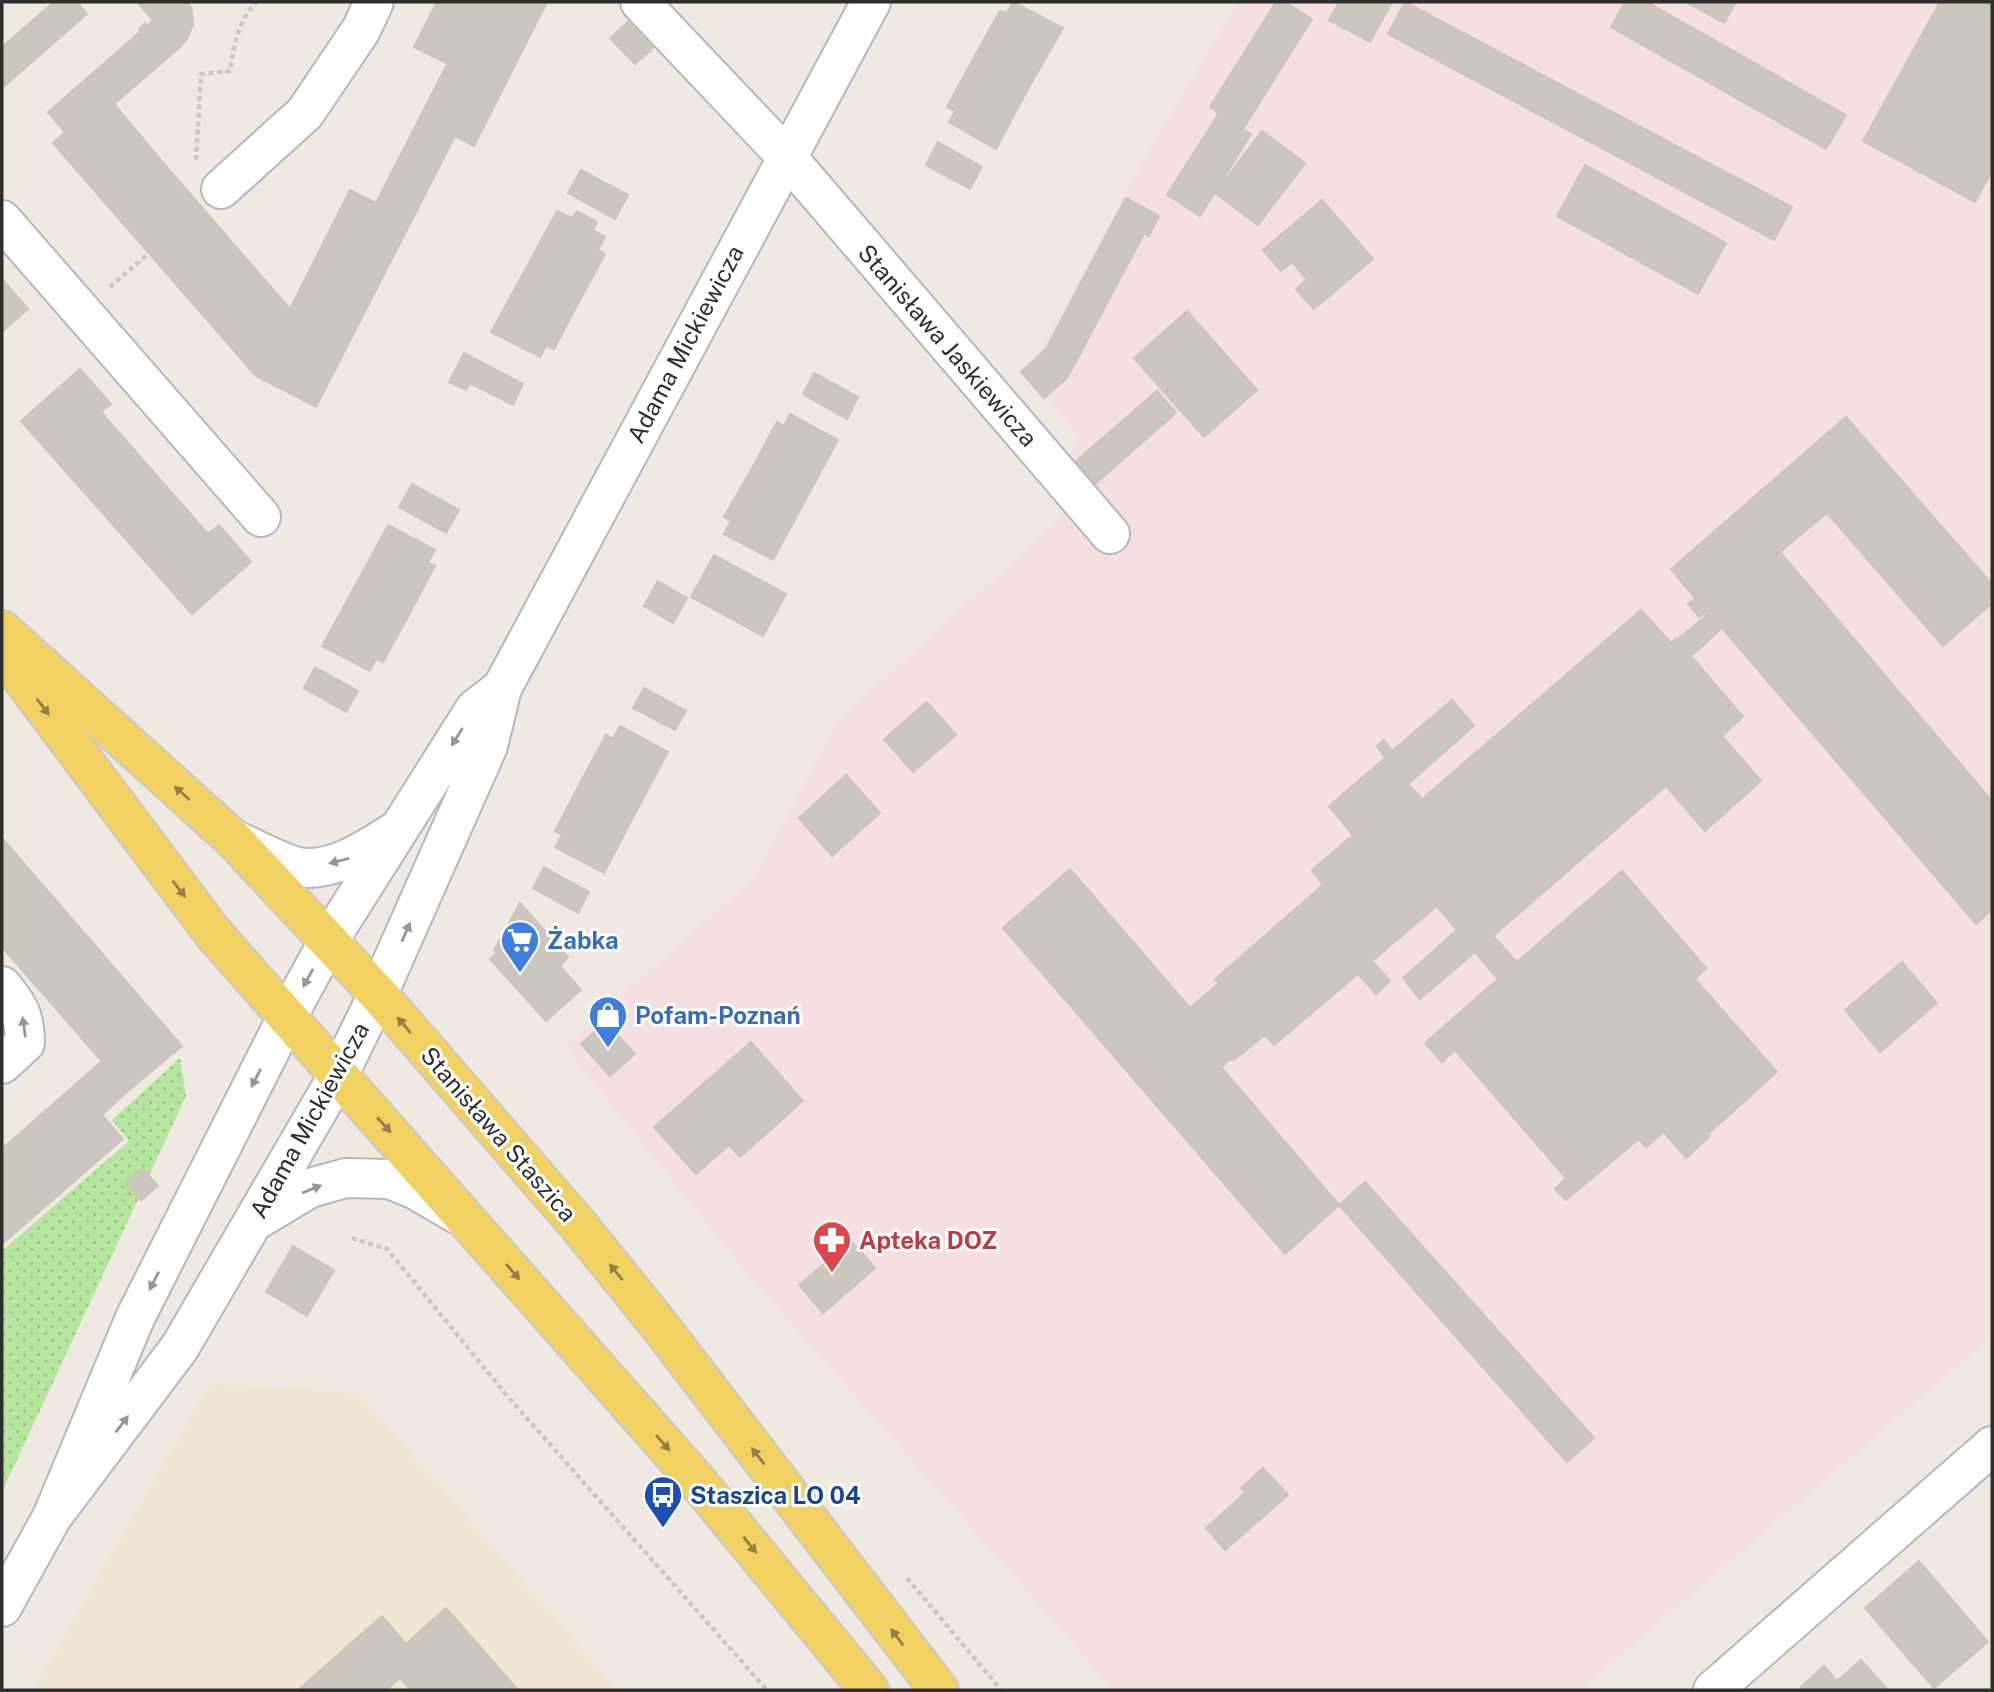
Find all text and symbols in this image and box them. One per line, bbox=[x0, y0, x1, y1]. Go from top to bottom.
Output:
street label: Stanisława Jaskiewicza bbox=[853, 238, 1043, 452]
street label: Adama Mickiewicza bbox=[621, 241, 749, 447]
one-way arrow bbox=[35, 697, 50, 715]
one-way arrow bbox=[450, 728, 463, 747]
one-way arrow bbox=[173, 785, 191, 801]
one-way arrow bbox=[328, 856, 350, 867]
one-way arrow bbox=[172, 879, 187, 897]
supermarket icon: Żabka bbox=[499, 919, 541, 974]
one-way arrow bbox=[401, 921, 412, 942]
place label: Żabka bbox=[547, 926, 619, 954]
one-way arrow bbox=[302, 969, 314, 988]
shop icon: Pofam-Poznań bbox=[587, 994, 629, 1049]
place label: Pofam-Poznań bbox=[635, 1001, 801, 1029]
one-way arrow bbox=[18, 1016, 29, 1038]
one-way arrow bbox=[397, 1016, 412, 1033]
street label: Adama Mickiewicza bbox=[244, 1017, 374, 1223]
street label: Stanisława Staszica bbox=[416, 1041, 582, 1227]
one-way arrow bbox=[251, 1068, 262, 1088]
one-way arrow bbox=[376, 1116, 392, 1134]
one-way arrow bbox=[302, 1183, 323, 1194]
pharmacy icon: Apteka DOZ bbox=[811, 1219, 853, 1274]
place label: Apteka DOZ bbox=[859, 1226, 997, 1254]
one-way arrow bbox=[505, 1263, 521, 1281]
one-way arrow bbox=[609, 1263, 624, 1280]
one-way arrow bbox=[149, 1271, 160, 1291]
one-way arrow bbox=[115, 1415, 130, 1433]
one-way arrow bbox=[655, 1434, 671, 1452]
one-way arrow bbox=[751, 1448, 766, 1466]
bus stop icon: Staszica LO 04 bbox=[642, 1474, 684, 1529]
place label: Staszica LO 04 bbox=[690, 1481, 861, 1509]
one-way arrow bbox=[742, 1535, 757, 1553]
one-way arrow bbox=[890, 1628, 904, 1646]

